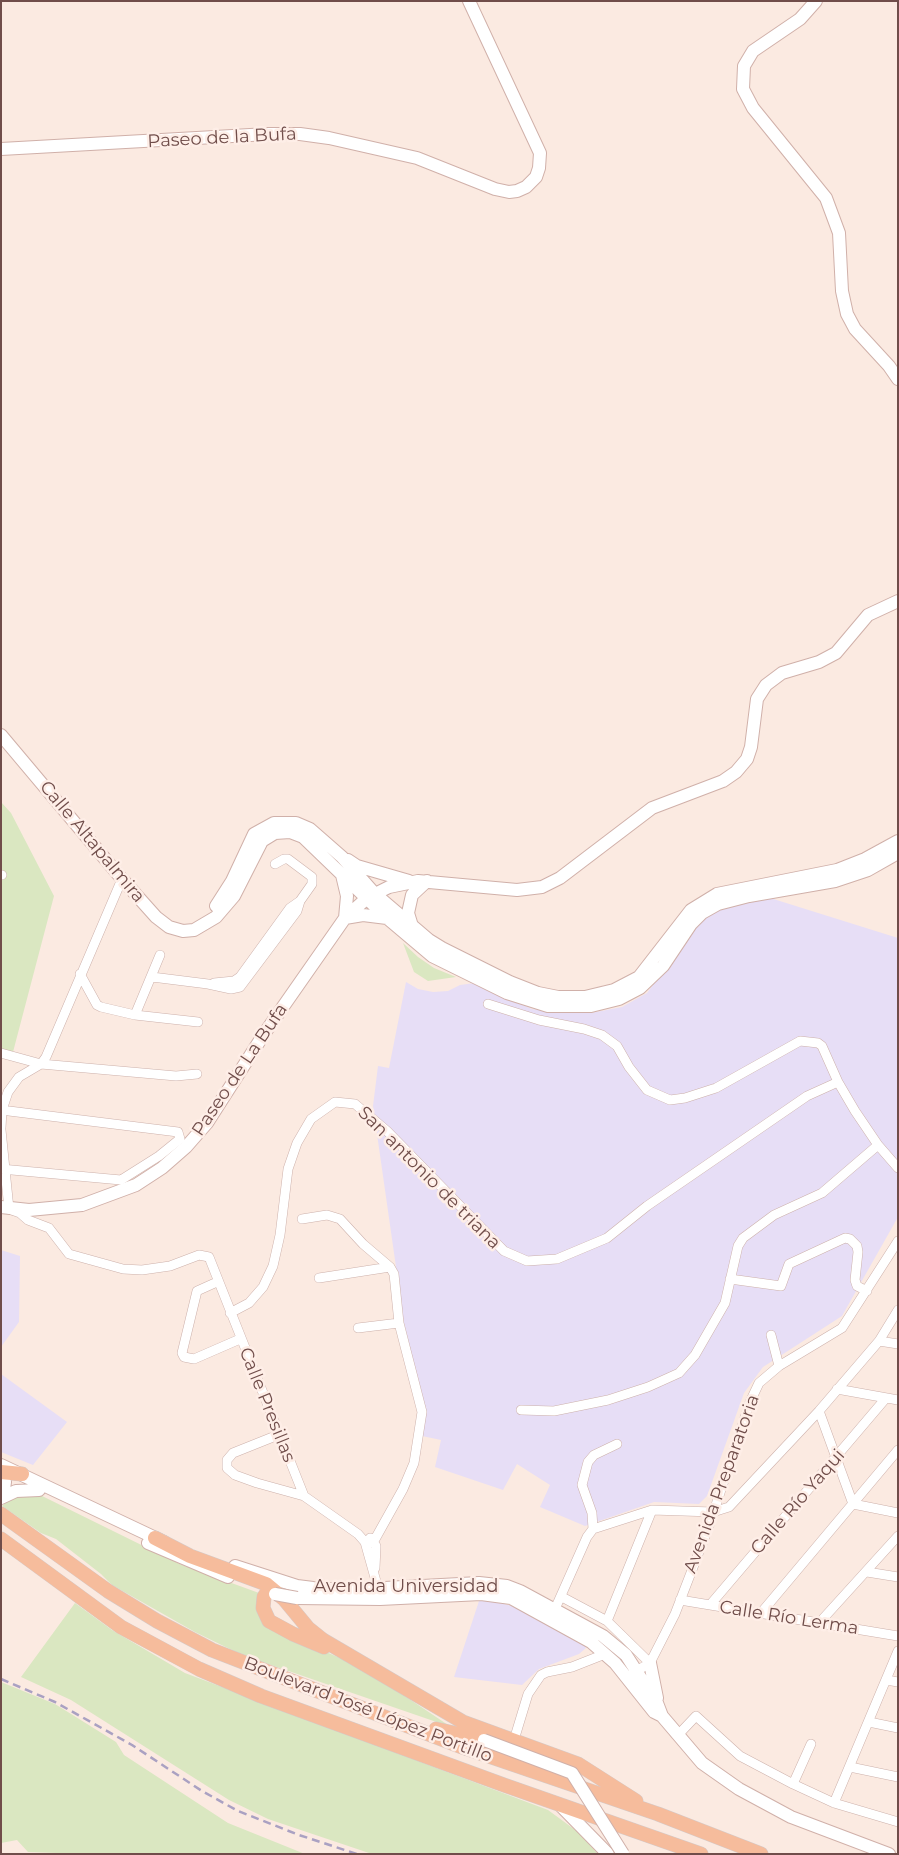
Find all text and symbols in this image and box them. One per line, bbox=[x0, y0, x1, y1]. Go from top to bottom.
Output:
street label: Paseo de la Bufa bbox=[147, 123, 297, 153]
street label: Calle Altapalmira bbox=[35, 777, 149, 907]
street label: Paseo de La Bufa bbox=[188, 1000, 292, 1140]
street label: San antonio de triana bbox=[353, 1102, 505, 1254]
street label: Calle Presillas bbox=[234, 1345, 300, 1465]
street label: Avenida Preparatoria bbox=[680, 1392, 764, 1576]
street label: Calle Río Yaqui bbox=[746, 1445, 850, 1559]
street label: Avenida Universidad bbox=[314, 1576, 498, 1598]
street label: Calle Río Lerma bbox=[718, 1596, 860, 1640]
street label: Boulevard José López Portillo bbox=[241, 1653, 495, 1767]

